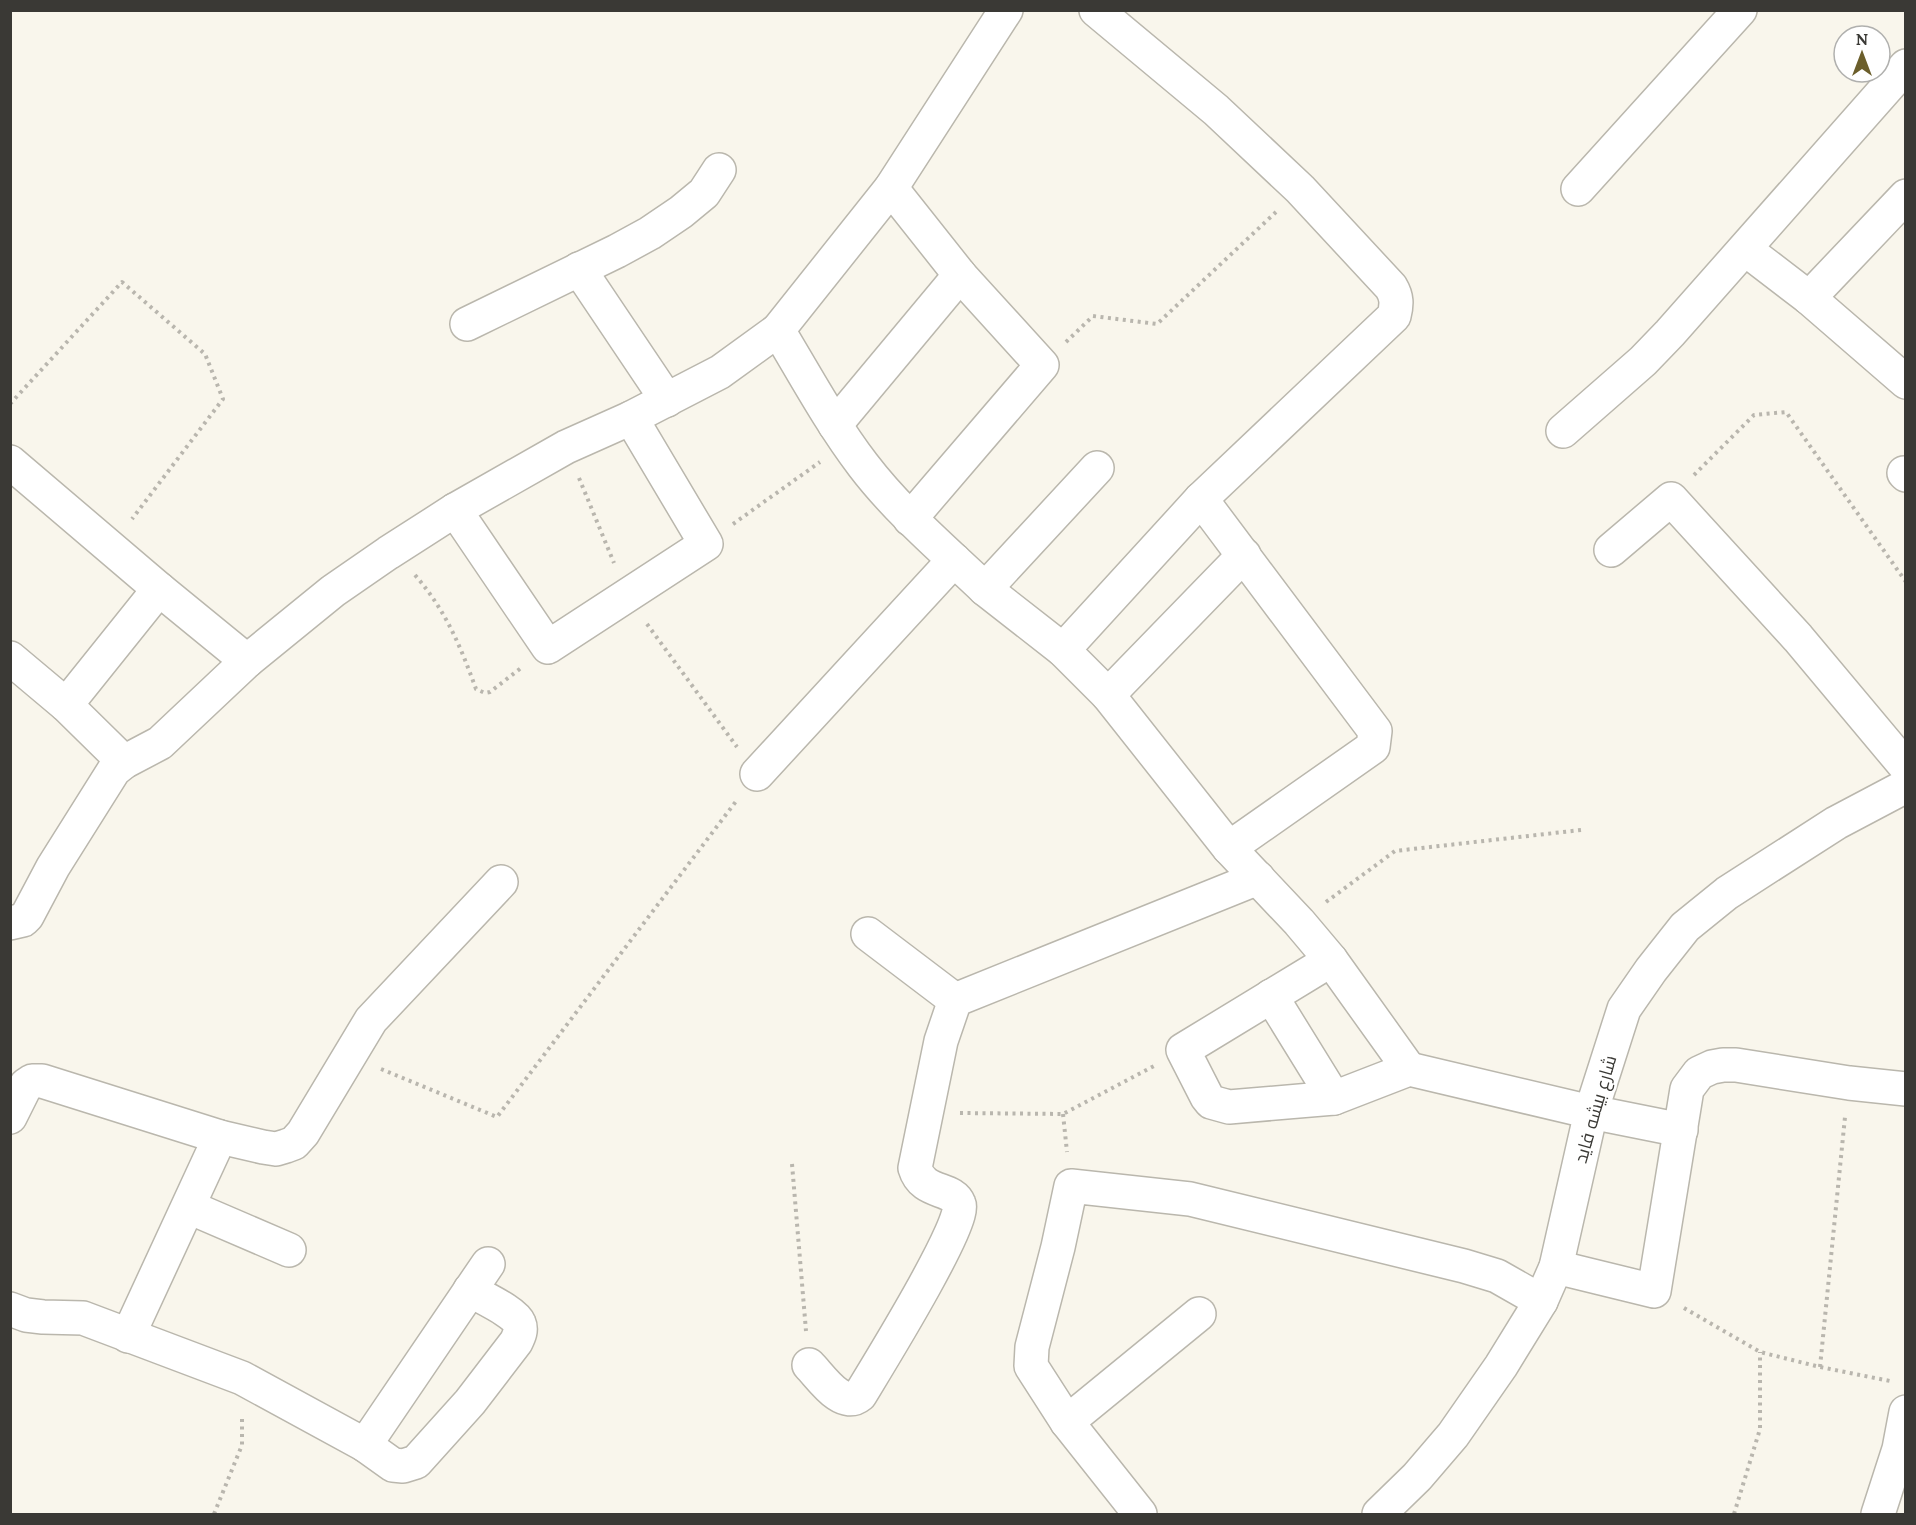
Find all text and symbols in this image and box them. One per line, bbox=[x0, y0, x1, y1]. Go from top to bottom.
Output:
north arrow bbox=[1832, 24, 1892, 84]
text: N bbox=[1856, 29, 1868, 49]
street label: شارع بيشه فايد bbox=[1569, 1052, 1622, 1166]

